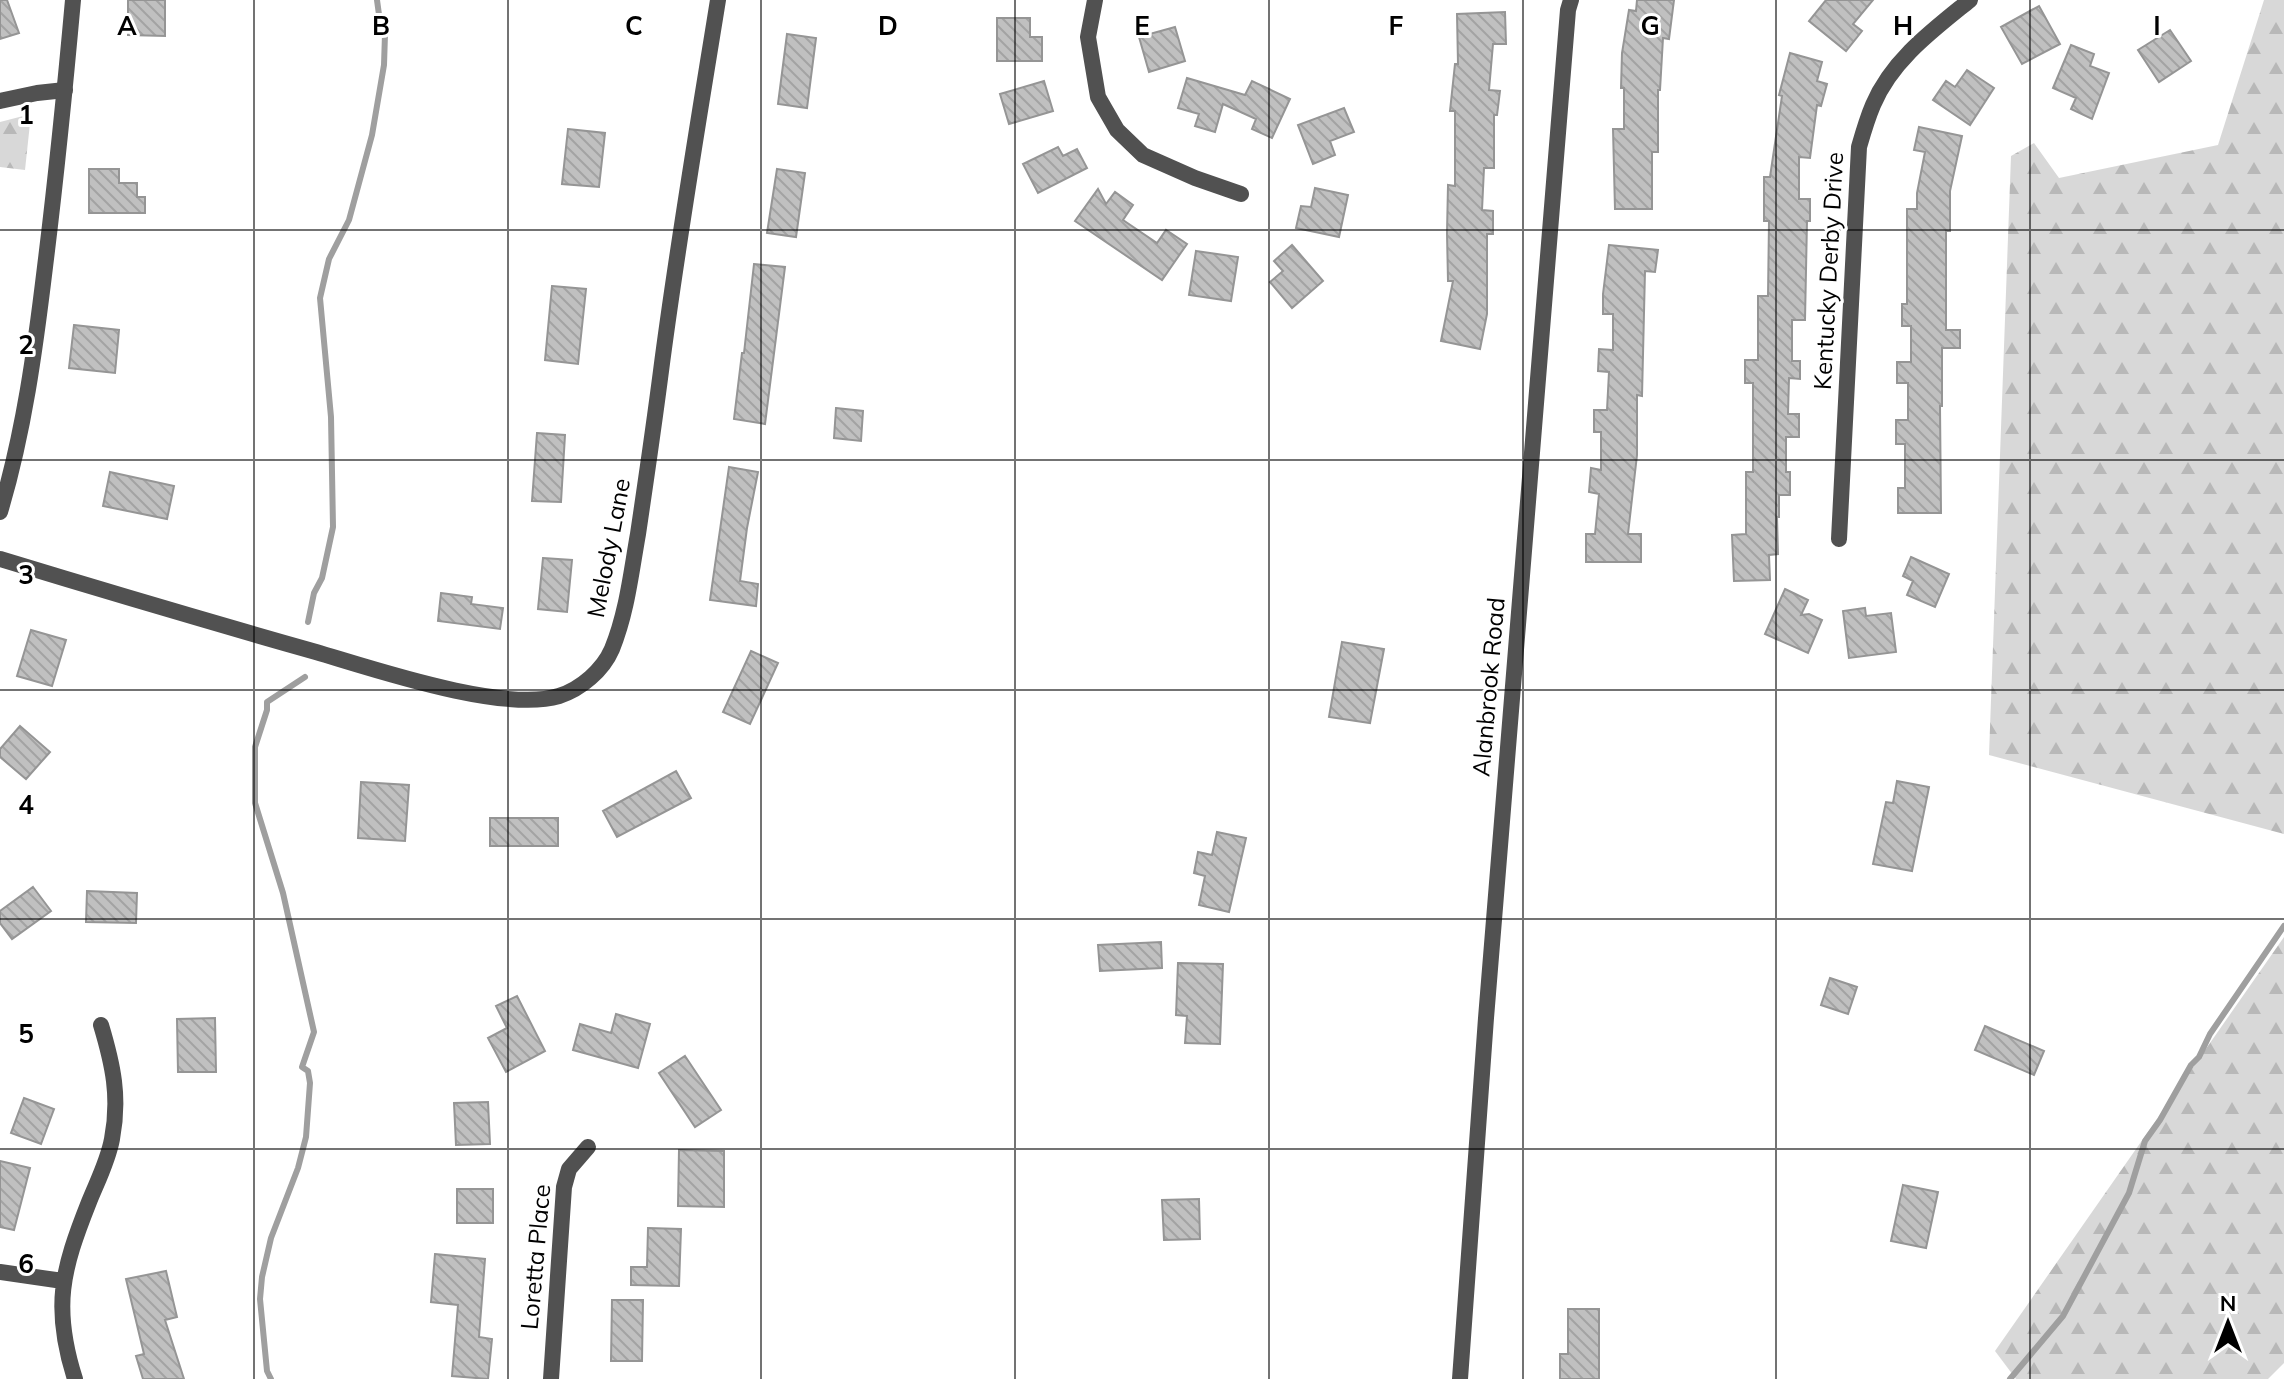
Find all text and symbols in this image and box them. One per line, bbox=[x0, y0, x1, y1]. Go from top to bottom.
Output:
text: A bbox=[117, 9, 137, 42]
text: B bbox=[372, 9, 390, 42]
text: C bbox=[625, 9, 643, 42]
text: D bbox=[878, 9, 898, 42]
text: E bbox=[1134, 9, 1150, 42]
text: F bbox=[1389, 9, 1404, 42]
text: G bbox=[1640, 9, 1660, 42]
text: H bbox=[1893, 9, 1913, 42]
text: I bbox=[2153, 9, 2161, 42]
text: 1 bbox=[18, 98, 34, 131]
street label: Kentucky Derby Drive bbox=[1807, 151, 1849, 391]
text: 2 bbox=[18, 328, 34, 361]
street label: Melody Lane bbox=[580, 476, 636, 620]
text: 3 bbox=[18, 558, 34, 591]
street label: Alanbrook Road bbox=[1465, 596, 1511, 778]
text: 4 bbox=[18, 788, 34, 821]
text: 5 bbox=[18, 1017, 34, 1050]
street label: Loretta Place bbox=[514, 1183, 556, 1331]
text: 6 bbox=[18, 1247, 34, 1280]
north arrow bbox=[2188, 1283, 2268, 1363]
text: N bbox=[2220, 1289, 2236, 1317]

